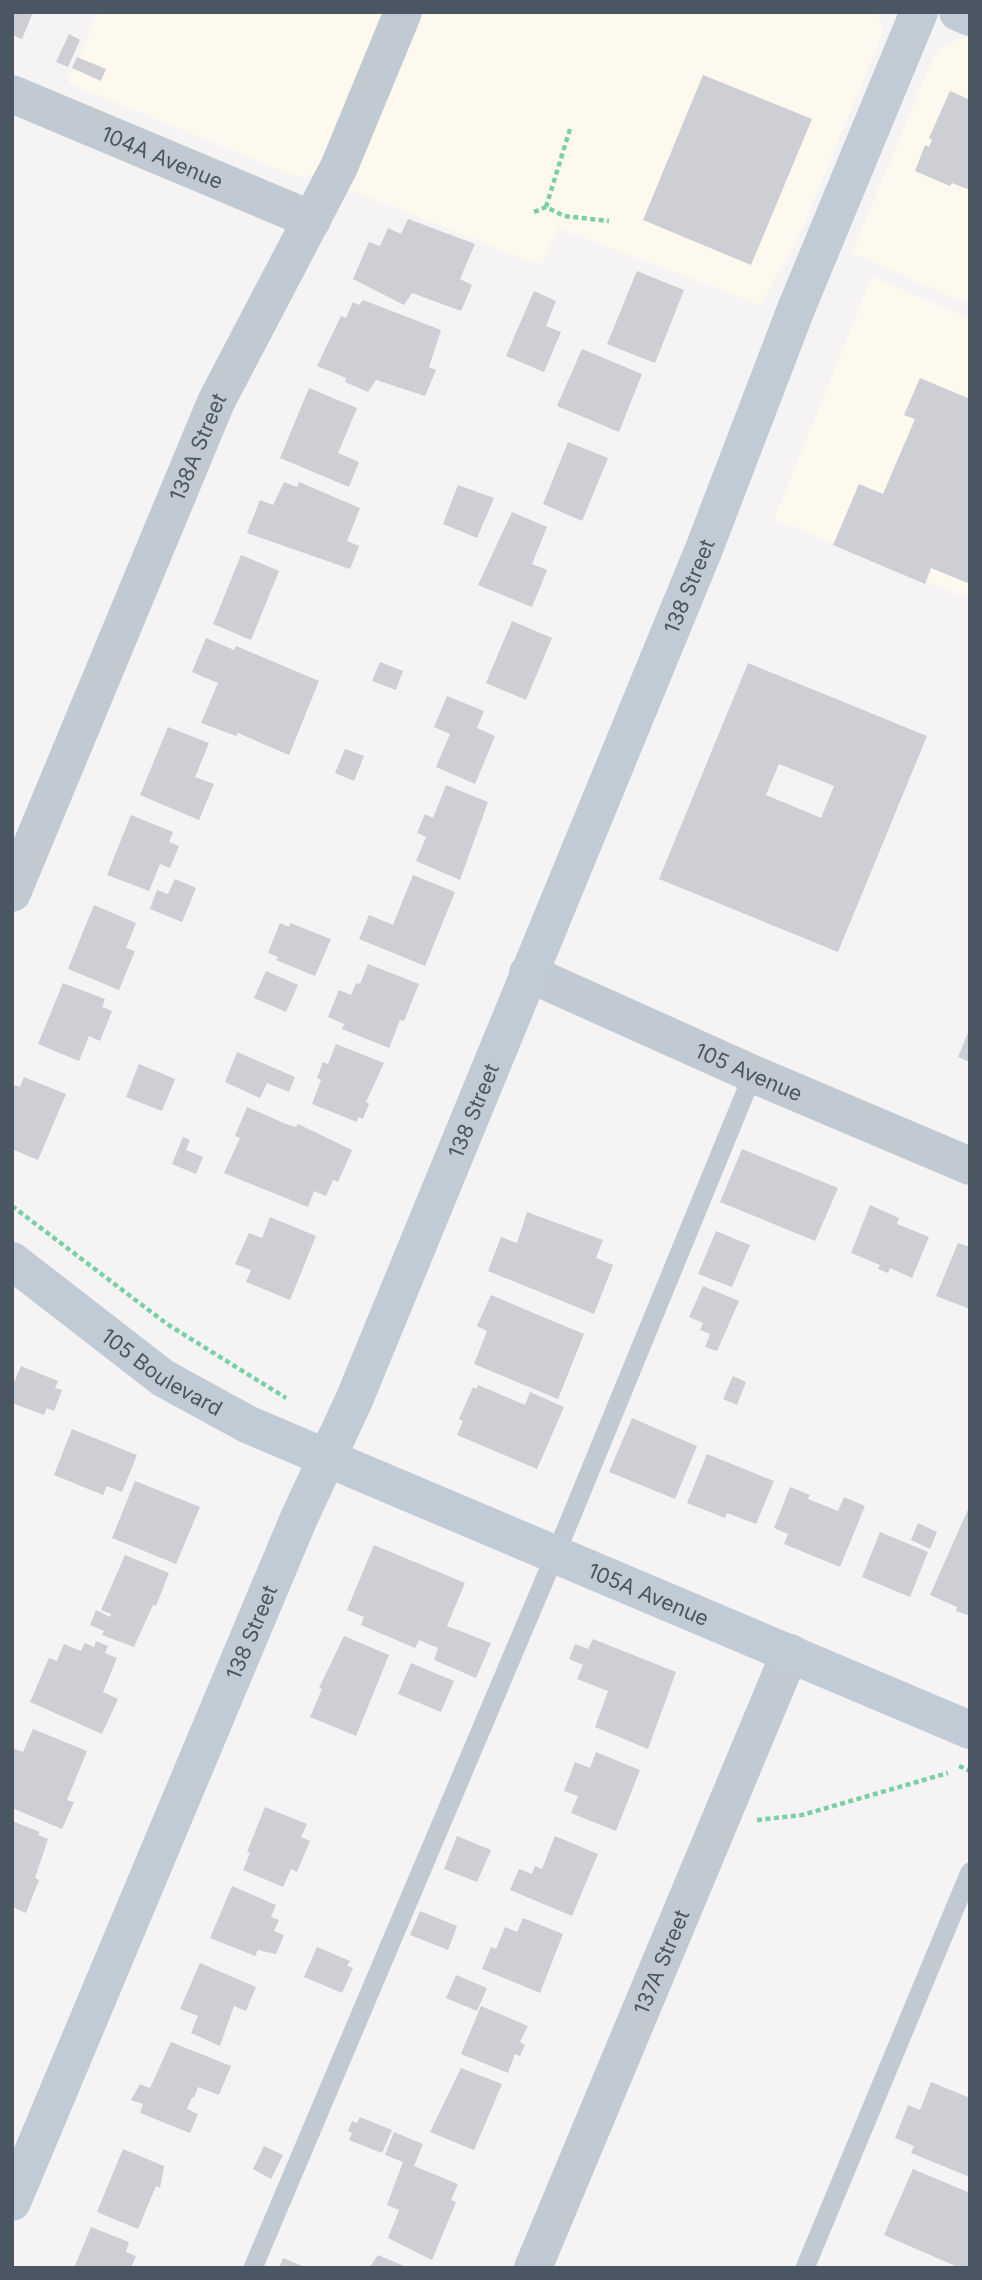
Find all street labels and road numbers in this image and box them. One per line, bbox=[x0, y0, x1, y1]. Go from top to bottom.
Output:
street label: 104A Avenue bbox=[98, 120, 227, 194]
street label: 138A Street bbox=[164, 389, 231, 505]
street label: 138 Street bbox=[658, 535, 719, 637]
street label: 105 Avenue bbox=[692, 1037, 806, 1106]
street label: 138 Street bbox=[443, 1060, 504, 1161]
street label: 105 Boulevard bbox=[97, 1323, 227, 1421]
street label: 105A Avenue bbox=[584, 1557, 713, 1631]
street label: 138 Street bbox=[220, 1581, 282, 1683]
street label: 137A Street bbox=[628, 1906, 694, 2018]

